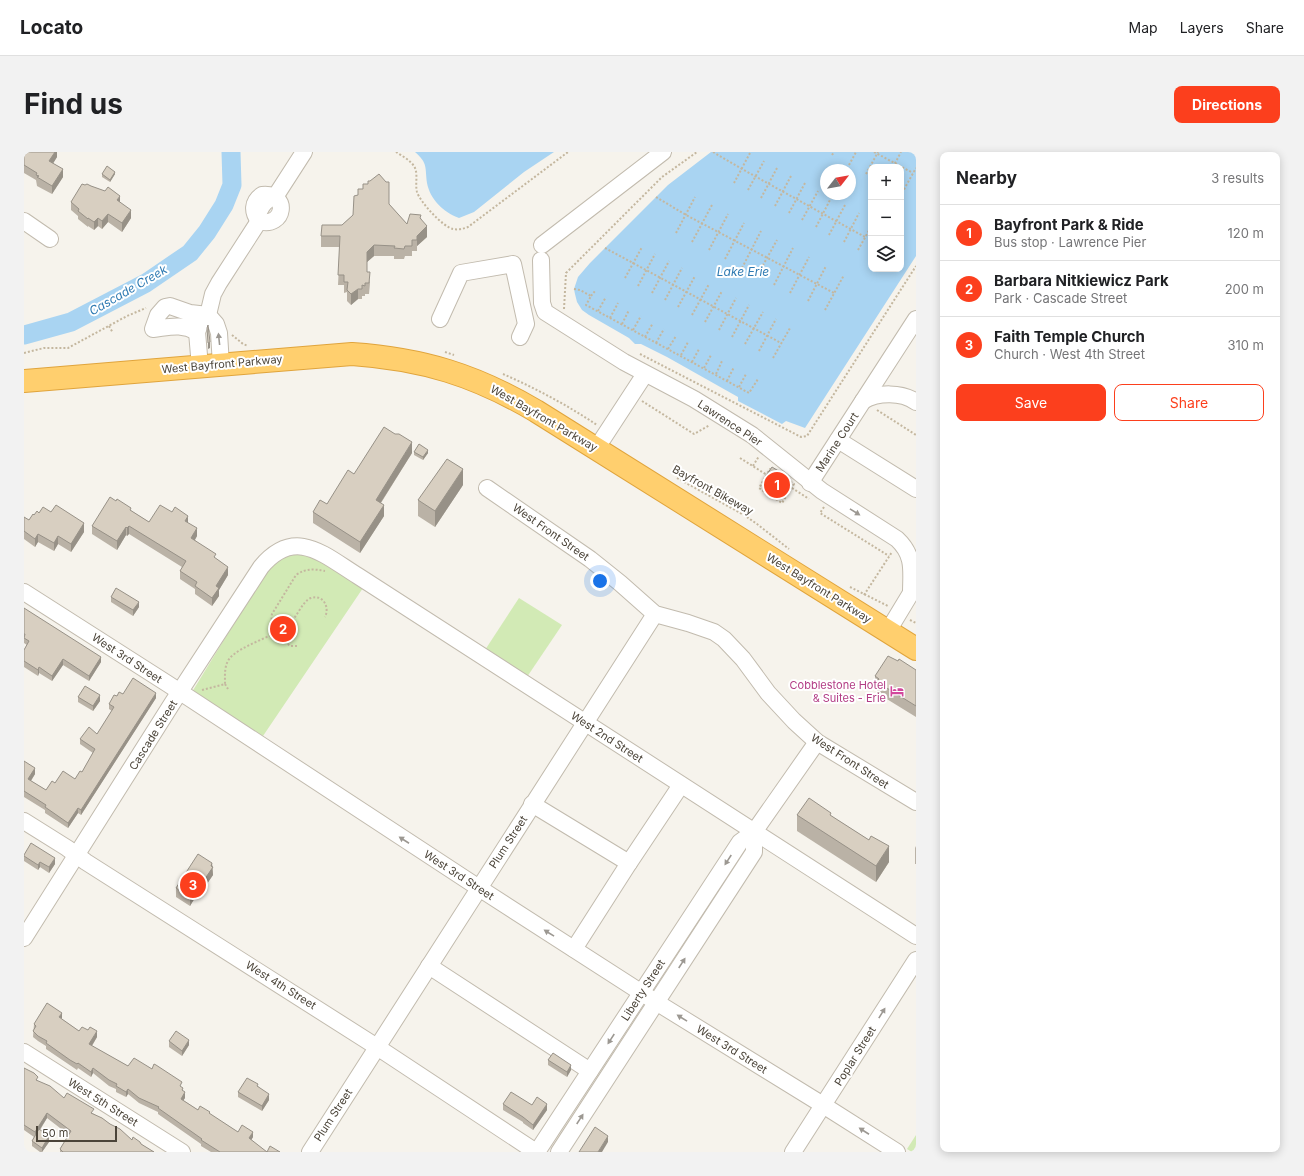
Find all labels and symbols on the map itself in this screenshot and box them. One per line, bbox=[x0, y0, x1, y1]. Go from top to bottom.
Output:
north arrow bbox=[820, 164, 856, 200]
water label: Cascade Creek bbox=[86, 261, 170, 318]
water label: Lake Erie bbox=[717, 264, 769, 279]
one-way arrow bbox=[216, 332, 222, 345]
street label: West Bayfront Parkway bbox=[161, 352, 283, 376]
street label: West Bayfront Parkway bbox=[488, 382, 600, 454]
street label: Lawrence Pier bbox=[695, 397, 765, 449]
street label: Marine Court bbox=[813, 409, 862, 474]
street label: Bayfront Bikeway bbox=[670, 462, 756, 518]
pin: 1 bbox=[764, 470, 790, 500]
street label: West Front Street bbox=[510, 500, 592, 564]
one-way arrow bbox=[850, 508, 860, 516]
street label: West Bayfront Parkway bbox=[764, 550, 874, 626]
your location bbox=[590, 571, 610, 591]
pin: 2 bbox=[270, 614, 296, 644]
street label: West 3rd Street bbox=[89, 630, 165, 686]
place label: Cobblestone Hotel & Suites - Erie bbox=[790, 678, 886, 705]
hotel icon: Cobblestone Hotel & Suites - Erie bbox=[889, 683, 905, 699]
street label: Cascade Street bbox=[126, 697, 180, 773]
street label: West 2nd Street bbox=[568, 708, 646, 766]
street label: West Front Street bbox=[808, 731, 892, 792]
street label: Plum Street bbox=[486, 813, 530, 871]
one-way arrow bbox=[399, 836, 410, 843]
street label: West 3rd Street bbox=[421, 847, 497, 903]
one-way arrow bbox=[724, 855, 732, 865]
pin: 3 bbox=[180, 870, 206, 900]
one-way arrow bbox=[544, 929, 554, 937]
street label: Liberty Street bbox=[618, 956, 668, 1023]
street label: West 4th Street bbox=[243, 958, 319, 1012]
one-way arrow bbox=[678, 958, 685, 969]
one-way arrow bbox=[878, 1008, 886, 1018]
one-way arrow bbox=[676, 1014, 688, 1021]
street label: West 3rd Street bbox=[694, 1022, 770, 1077]
street label: Poplar Street bbox=[831, 1023, 879, 1088]
one-way arrow bbox=[607, 1034, 615, 1045]
street label: West 5th Street bbox=[65, 1075, 141, 1129]
street label: Plum Street bbox=[311, 1086, 355, 1144]
one-way arrow bbox=[576, 1114, 584, 1124]
scale bar bbox=[36, 1124, 117, 1143]
one-way arrow bbox=[859, 1127, 869, 1135]

